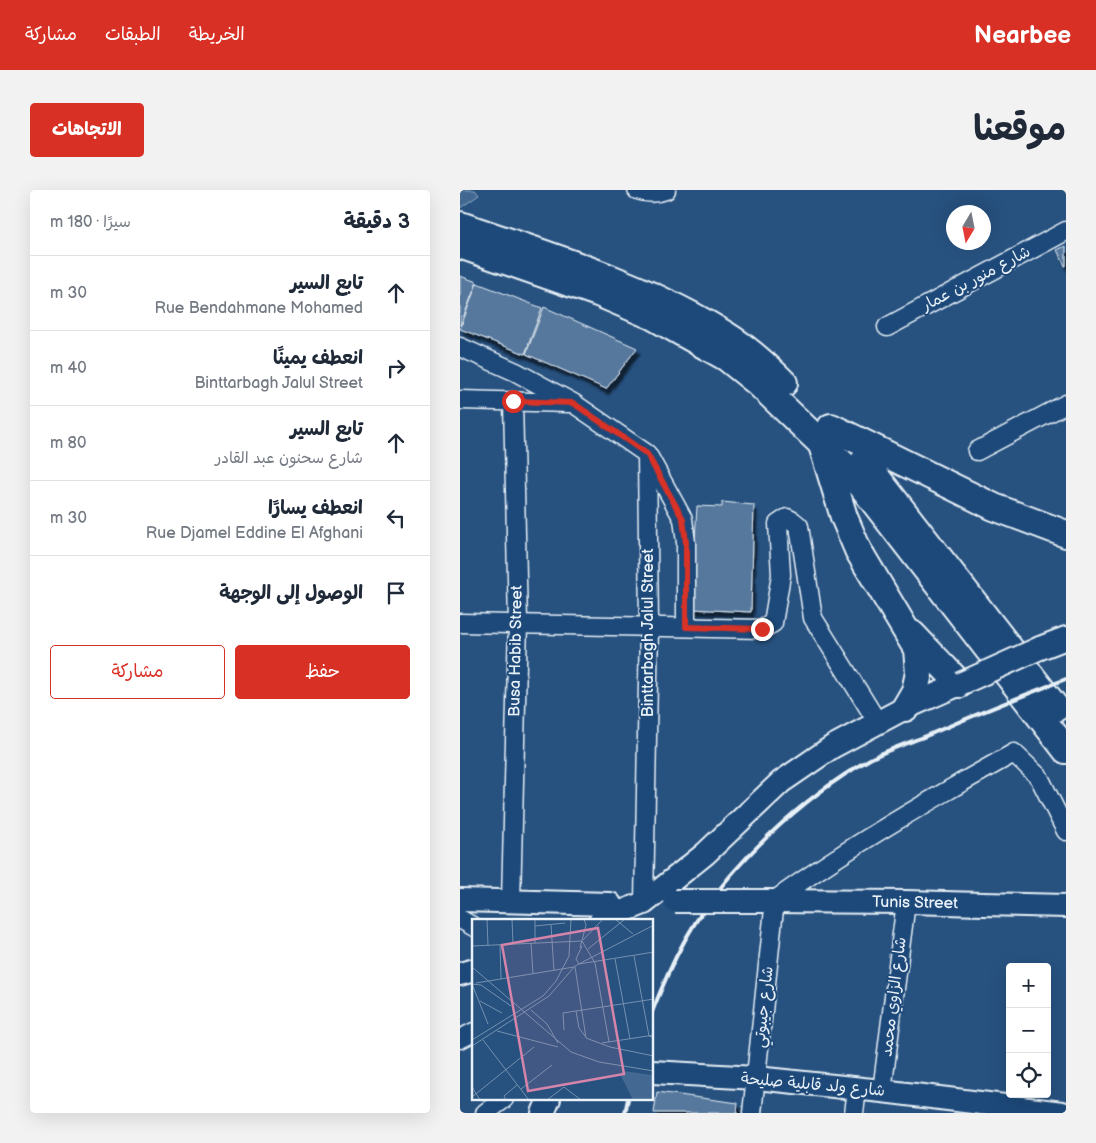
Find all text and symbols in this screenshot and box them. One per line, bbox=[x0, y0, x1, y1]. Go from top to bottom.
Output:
text: Nearbee bbox=[974, 21, 1071, 50]
text: مشاركة bbox=[25, 24, 77, 45]
text: الطبقات bbox=[105, 24, 161, 45]
text: الخريطة bbox=[189, 24, 245, 45]
button: الاتجاهات bbox=[30, 103, 144, 157]
text: موقعنا bbox=[973, 108, 1066, 151]
north arrow bbox=[946, 205, 991, 250]
text: 3 دقيقة bbox=[344, 209, 410, 234]
text: سيرًا · 180 m bbox=[50, 213, 131, 232]
street label: شارع منور بن عمار bbox=[917, 242, 1034, 317]
text: تابع السير bbox=[290, 272, 363, 295]
icon: ahead bbox=[382, 279, 410, 307]
text: 30 m bbox=[50, 284, 87, 303]
text: Rue Bendahmane Mohamed bbox=[155, 299, 363, 318]
text: انعطف يمينًا bbox=[273, 347, 363, 370]
icon: right bbox=[382, 354, 410, 382]
text: 40 m bbox=[50, 359, 87, 378]
text: Binttarbagh Jalul Street bbox=[194, 374, 363, 393]
route start bbox=[502, 390, 525, 413]
text: تابع السير bbox=[290, 418, 363, 441]
icon: ahead bbox=[382, 429, 410, 457]
text: 80 m bbox=[50, 434, 86, 453]
text: شارع سحنون عبد القادر bbox=[215, 449, 363, 468]
text: انعطف يسارًا bbox=[268, 497, 363, 520]
icon: left bbox=[382, 504, 410, 532]
text: 30 m bbox=[50, 509, 87, 528]
text: Rue Djamel Eddine El Afghani bbox=[146, 524, 363, 543]
street label: Binttarbagh Jalul Street bbox=[639, 549, 658, 717]
icon: arrive bbox=[382, 579, 410, 607]
text: الوصول إلى الوجهة bbox=[219, 582, 363, 605]
street label: Busa Habib Street bbox=[505, 585, 527, 717]
route end bbox=[751, 618, 774, 641]
button: مشاركة bbox=[50, 645, 225, 699]
button: حفظ bbox=[235, 645, 410, 699]
street label: Tunis Street bbox=[872, 893, 958, 913]
inset map bbox=[472, 919, 654, 1100]
street label: شارع الزاوي محمد bbox=[877, 936, 912, 1058]
map controls bbox=[1006, 963, 1051, 1098]
button: + bbox=[1006, 963, 1051, 1008]
street label: شارع جيبوتي bbox=[750, 965, 782, 1049]
button: − bbox=[1006, 1008, 1051, 1053]
button: locate bbox=[1006, 1053, 1051, 1098]
street label: شارع ولد قابلية صليحة bbox=[740, 1069, 886, 1102]

